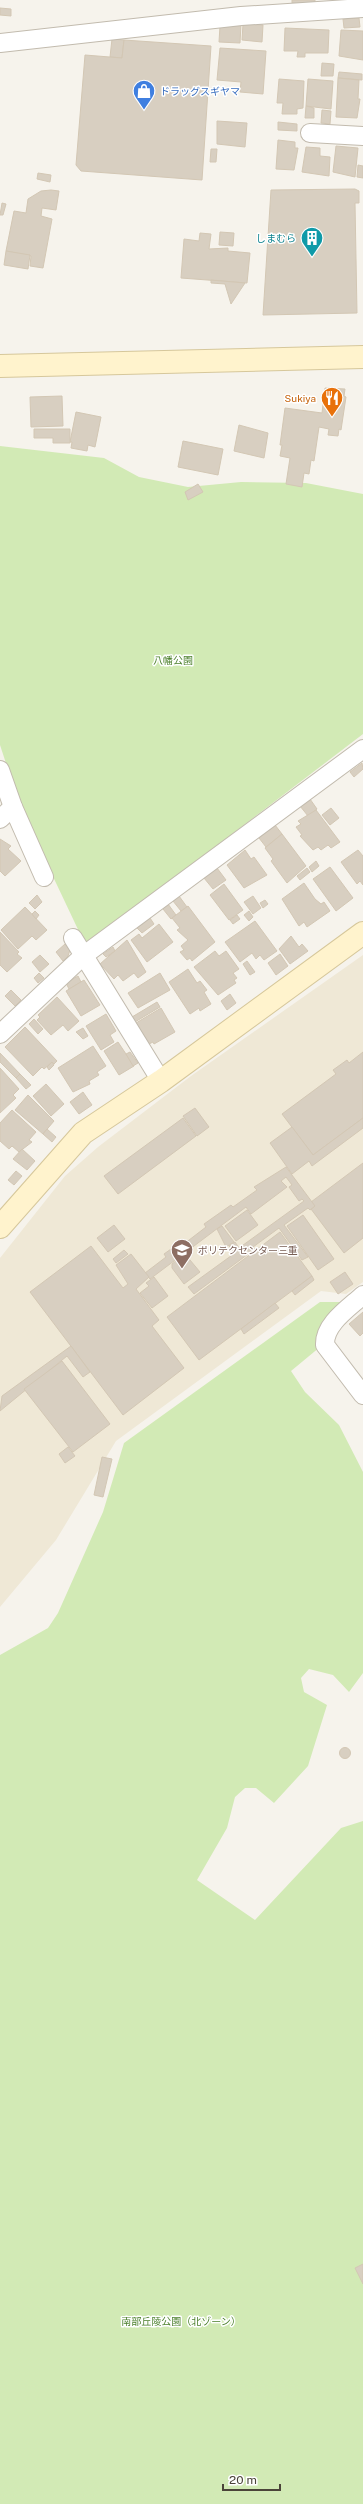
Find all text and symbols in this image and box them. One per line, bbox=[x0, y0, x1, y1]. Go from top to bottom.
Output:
shop icon: ドラッグスギヤマ bbox=[131, 78, 157, 111]
place label: ドラッグスギヤマ bbox=[160, 85, 240, 97]
building icon: しまむら bbox=[299, 225, 325, 258]
place label: しまむら bbox=[256, 232, 296, 244]
restaurant icon: Sukiya bbox=[319, 385, 345, 418]
place label: Sukiya bbox=[285, 392, 316, 404]
park label: 八幡公園 bbox=[153, 654, 193, 666]
school or university icon: ポリテクセンター三重 bbox=[169, 1237, 195, 1270]
place label: ポリテクセンター三重 bbox=[198, 1244, 298, 1256]
park label: 南部丘陵公園（北ゾーン） bbox=[121, 2315, 241, 2327]
scale bar bbox=[223, 2466, 280, 2492]
text: 20 m bbox=[229, 2473, 257, 2487]

